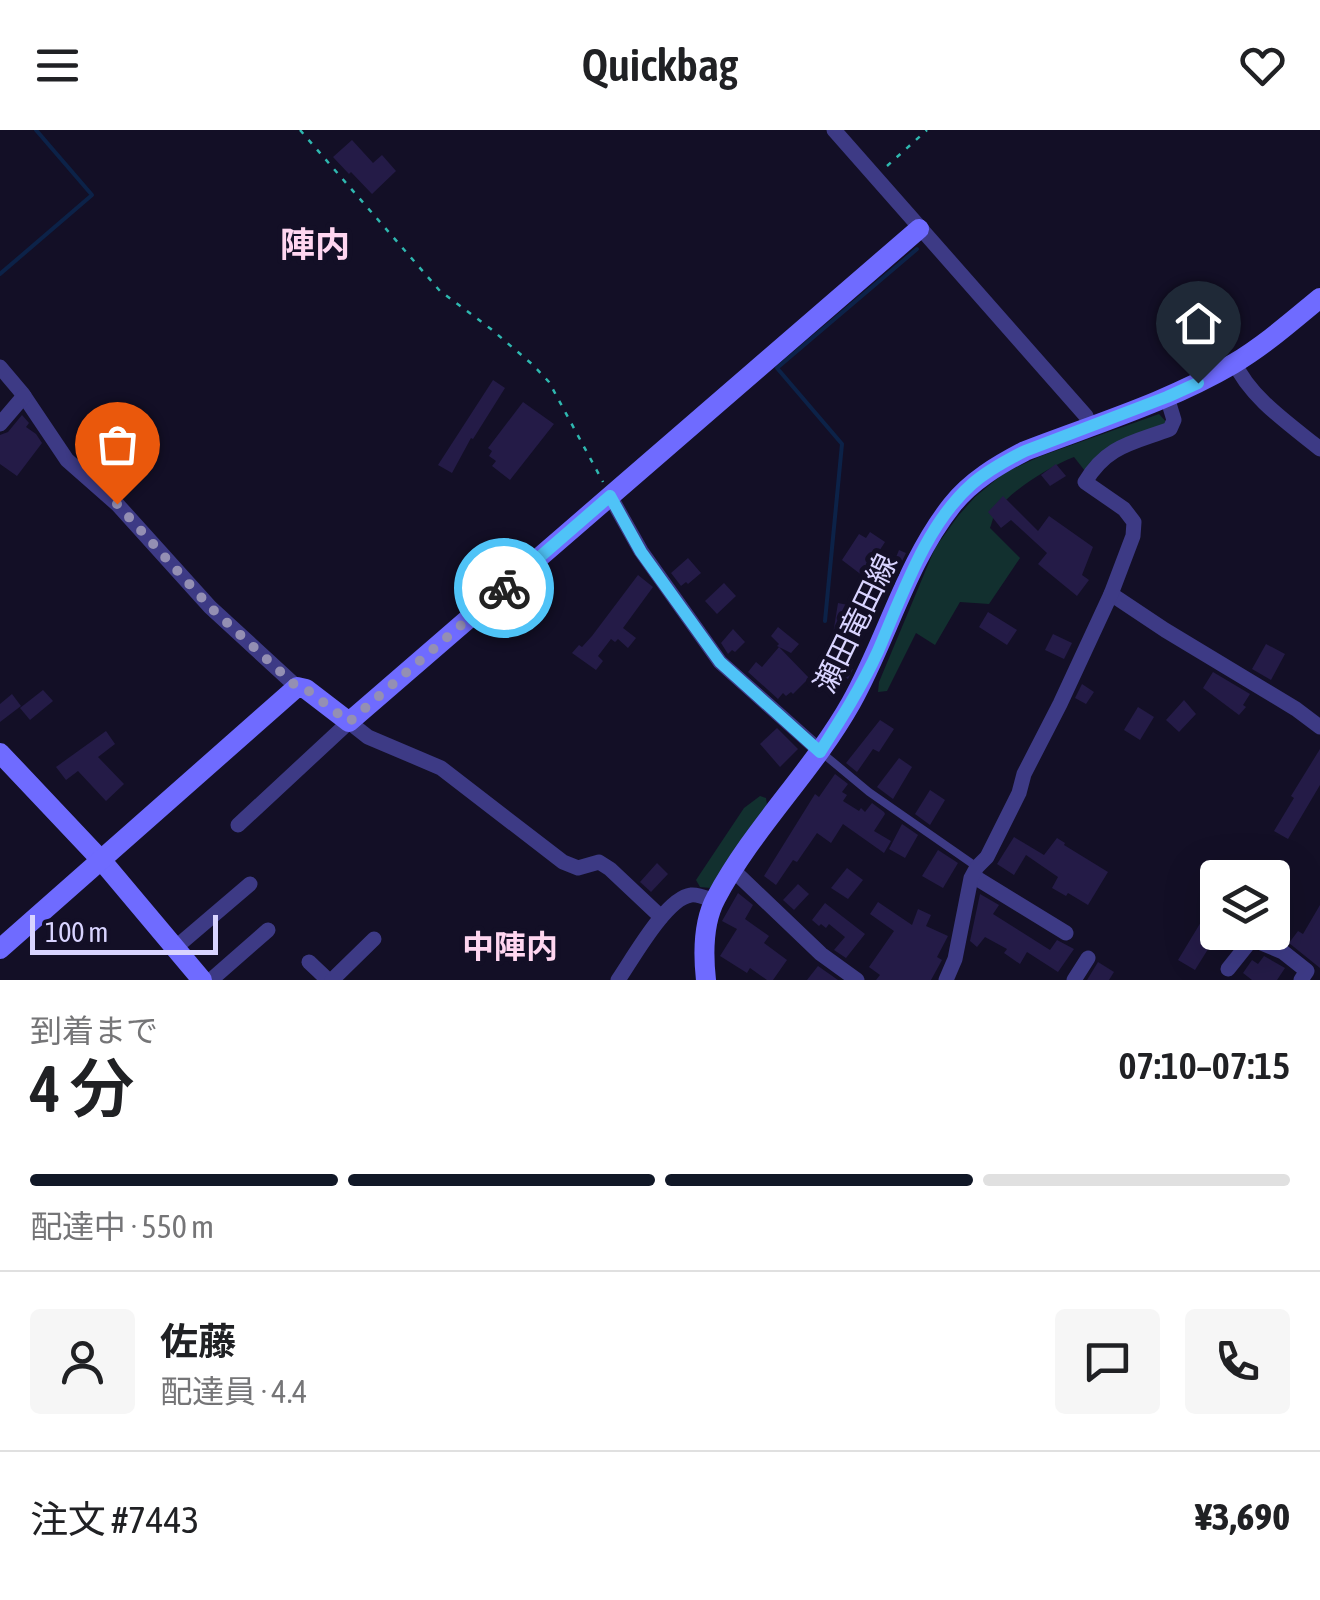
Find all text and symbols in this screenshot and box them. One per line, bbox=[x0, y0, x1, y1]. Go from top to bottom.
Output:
icon: menu bbox=[30, 38, 85, 93]
icon: heart bbox=[1235, 38, 1290, 93]
text: Quickbag bbox=[582, 39, 738, 91]
district label: 陣内 bbox=[280, 224, 350, 264]
pin bbox=[1156, 281, 1241, 384]
icon: home bbox=[1171, 296, 1226, 351]
pin bbox=[75, 402, 160, 505]
icon: bag bbox=[90, 417, 145, 472]
courier bbox=[454, 538, 554, 638]
street label: 瀬田竜田線 bbox=[807, 548, 903, 698]
icon: bike bbox=[477, 561, 532, 616]
map controls bbox=[1200, 860, 1290, 950]
button: layers bbox=[1200, 860, 1290, 950]
scale bar bbox=[30, 910, 218, 954]
text: 100 m bbox=[45, 916, 108, 948]
district label: 中陣内 bbox=[462, 928, 558, 965]
text: 到着まで bbox=[30, 1012, 158, 1049]
text: 07:10–07:15 bbox=[1118, 1044, 1290, 1087]
text: 4 分 bbox=[30, 1051, 134, 1126]
text: 配達中 · 550 m bbox=[30, 1208, 214, 1245]
button: person bbox=[30, 1309, 135, 1414]
button: chat bbox=[1055, 1309, 1160, 1414]
button: phone bbox=[1185, 1309, 1290, 1414]
text: 佐藤 bbox=[160, 1320, 236, 1363]
text: 配達員 · 4.4 bbox=[160, 1373, 307, 1410]
text: ¥3,690 bbox=[1195, 1495, 1290, 1538]
text: 注文 #7443 bbox=[30, 1498, 199, 1541]

